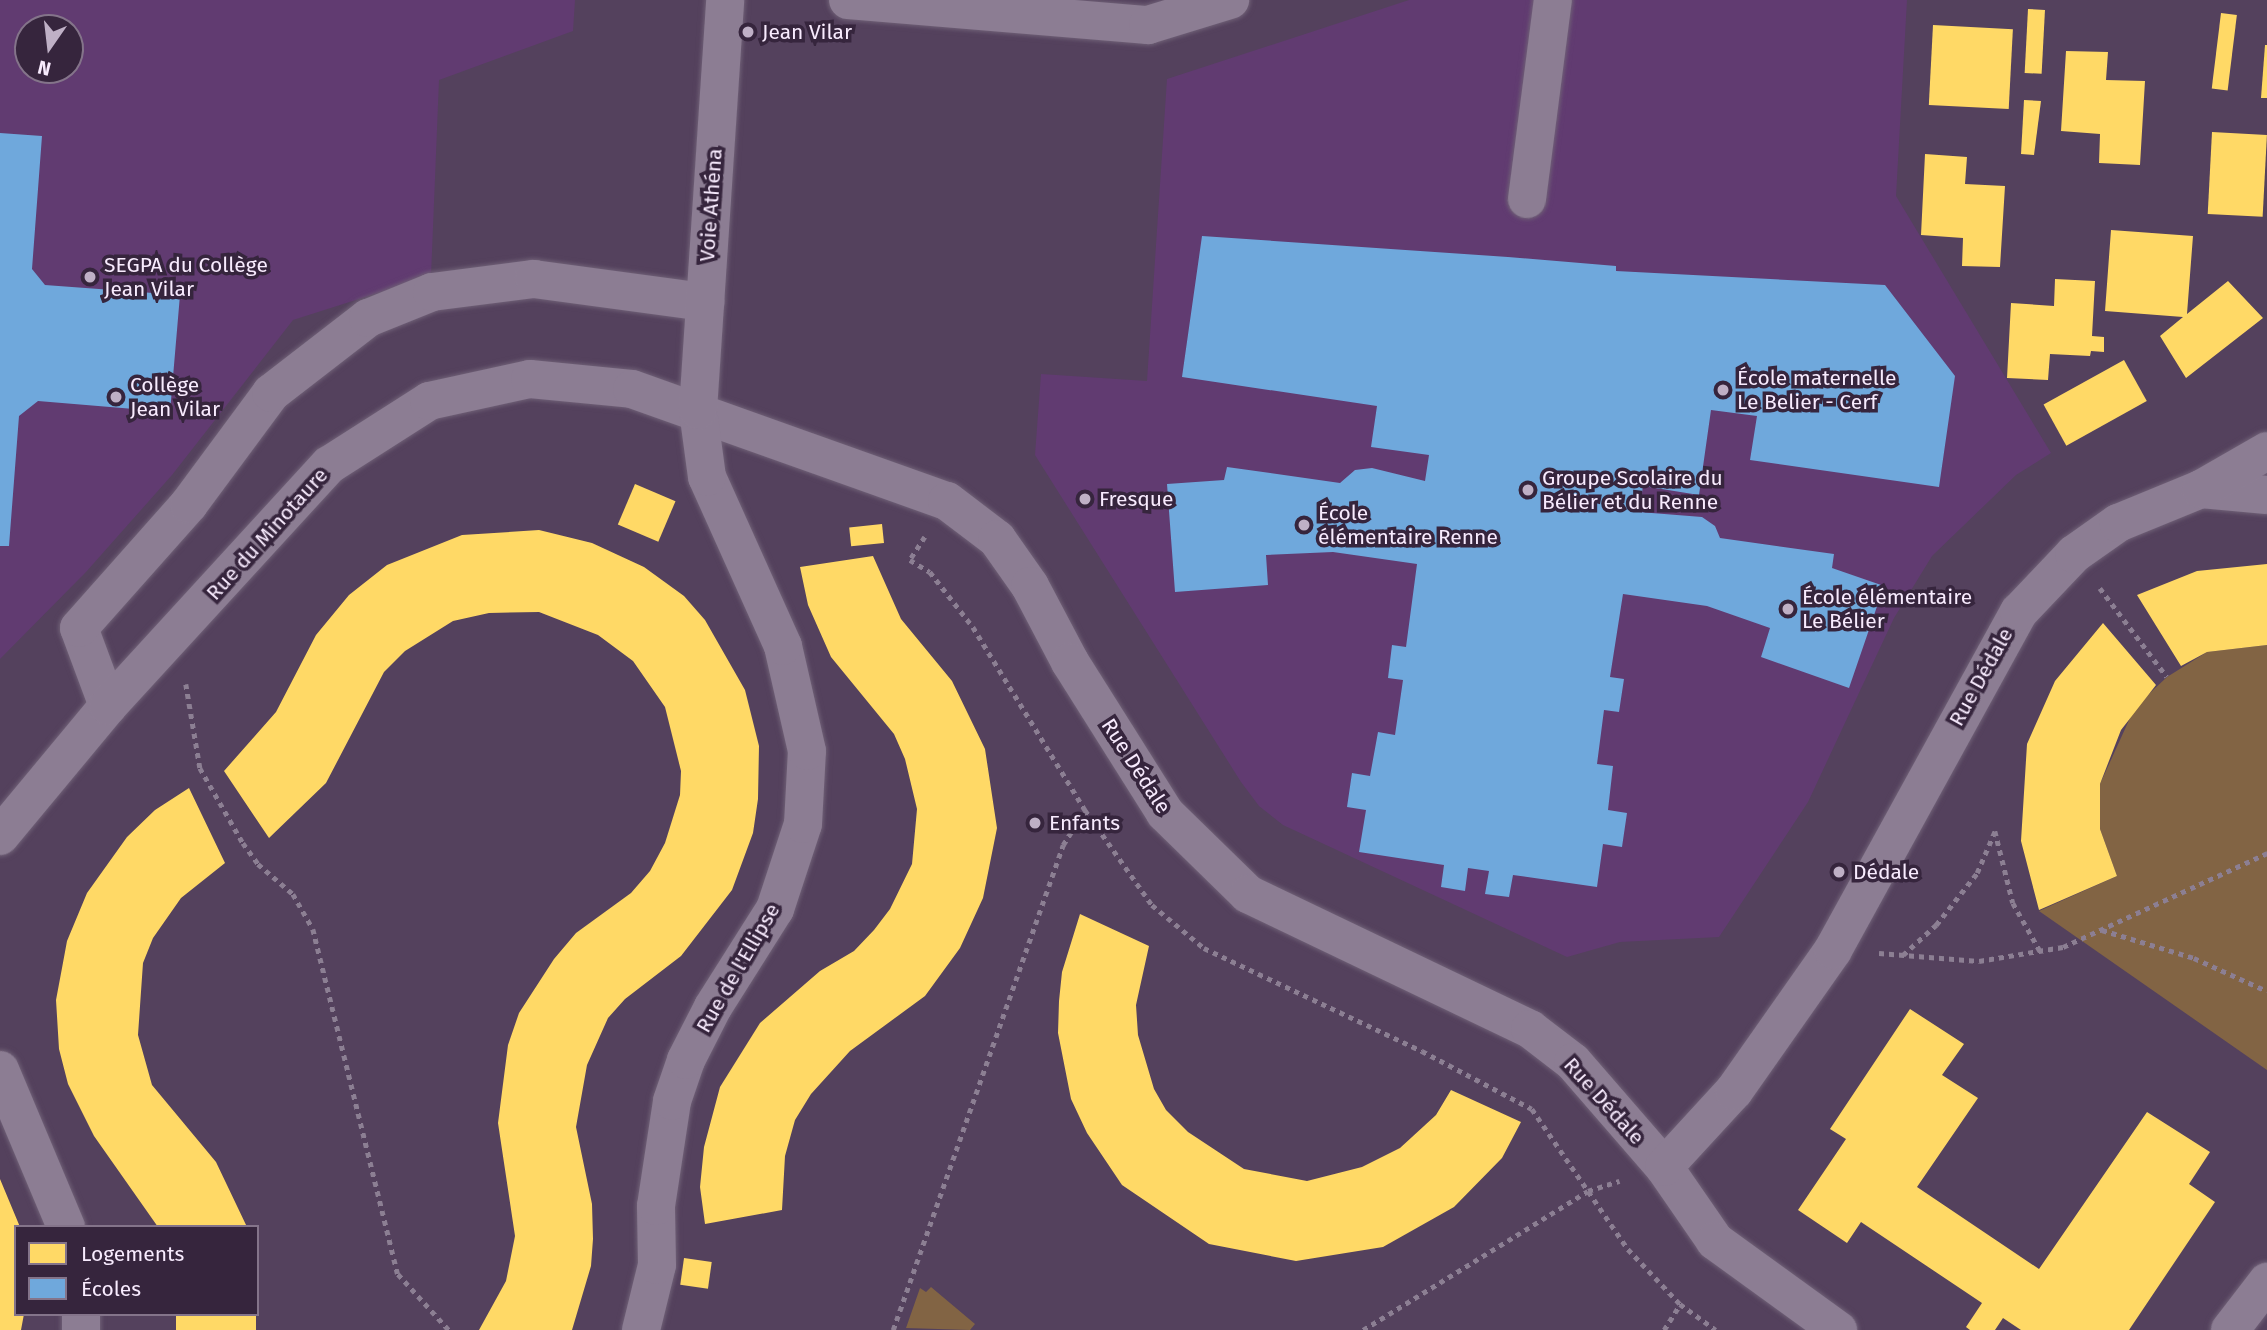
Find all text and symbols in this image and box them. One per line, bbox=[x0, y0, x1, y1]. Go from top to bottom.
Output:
north arrow bbox=[14, 14, 84, 84]
place label: Jean Vilar bbox=[762, 19, 852, 45]
marker: Jean Vilar bbox=[740, 24, 756, 40]
text: N bbox=[35, 55, 53, 81]
street label: Voie Athéna bbox=[694, 148, 728, 262]
place label: SEGPA du Collège Jean Vilar bbox=[104, 252, 268, 302]
marker: SEGPA du Collège Jean Vilar bbox=[82, 269, 98, 285]
place label: École maternelle Le Belier - Cerf bbox=[1737, 365, 1896, 415]
place label: Collège Jean Vilar bbox=[130, 372, 220, 422]
marker: École maternelle Le Belier - Cerf bbox=[1715, 382, 1731, 398]
marker: Collège Jean Vilar bbox=[108, 389, 124, 405]
street label: Rue du Minotaure bbox=[201, 463, 333, 605]
place label: Groupe Scolaire du Bélier et du Renne bbox=[1542, 465, 1723, 515]
marker: Groupe Scolaire du Bélier et du Renne bbox=[1520, 482, 1536, 498]
place label: Fresque bbox=[1099, 486, 1174, 512]
marker: Fresque bbox=[1077, 491, 1093, 507]
place label: École élémentaire Renne bbox=[1318, 500, 1498, 550]
marker: École élémentaire Renne bbox=[1296, 517, 1312, 533]
place label: École élémentaire Le Bélier bbox=[1802, 584, 1972, 634]
marker: École élémentaire Le Bélier bbox=[1780, 601, 1796, 617]
street label: Rue Dédale bbox=[1944, 624, 2018, 730]
street label: Rue Dédale bbox=[1096, 714, 1176, 818]
place label: Enfants bbox=[1049, 810, 1120, 836]
marker: Enfants bbox=[1027, 815, 1043, 831]
place label: Dédale bbox=[1853, 859, 1919, 885]
marker: Dédale bbox=[1831, 864, 1847, 880]
street label: Rue de l'Ellipse bbox=[691, 899, 785, 1037]
street label: Rue Dédale bbox=[1558, 1052, 1650, 1150]
legend bbox=[14, 1225, 259, 1316]
text: Logements bbox=[81, 1241, 184, 1267]
text: Écoles bbox=[81, 1276, 141, 1302]

